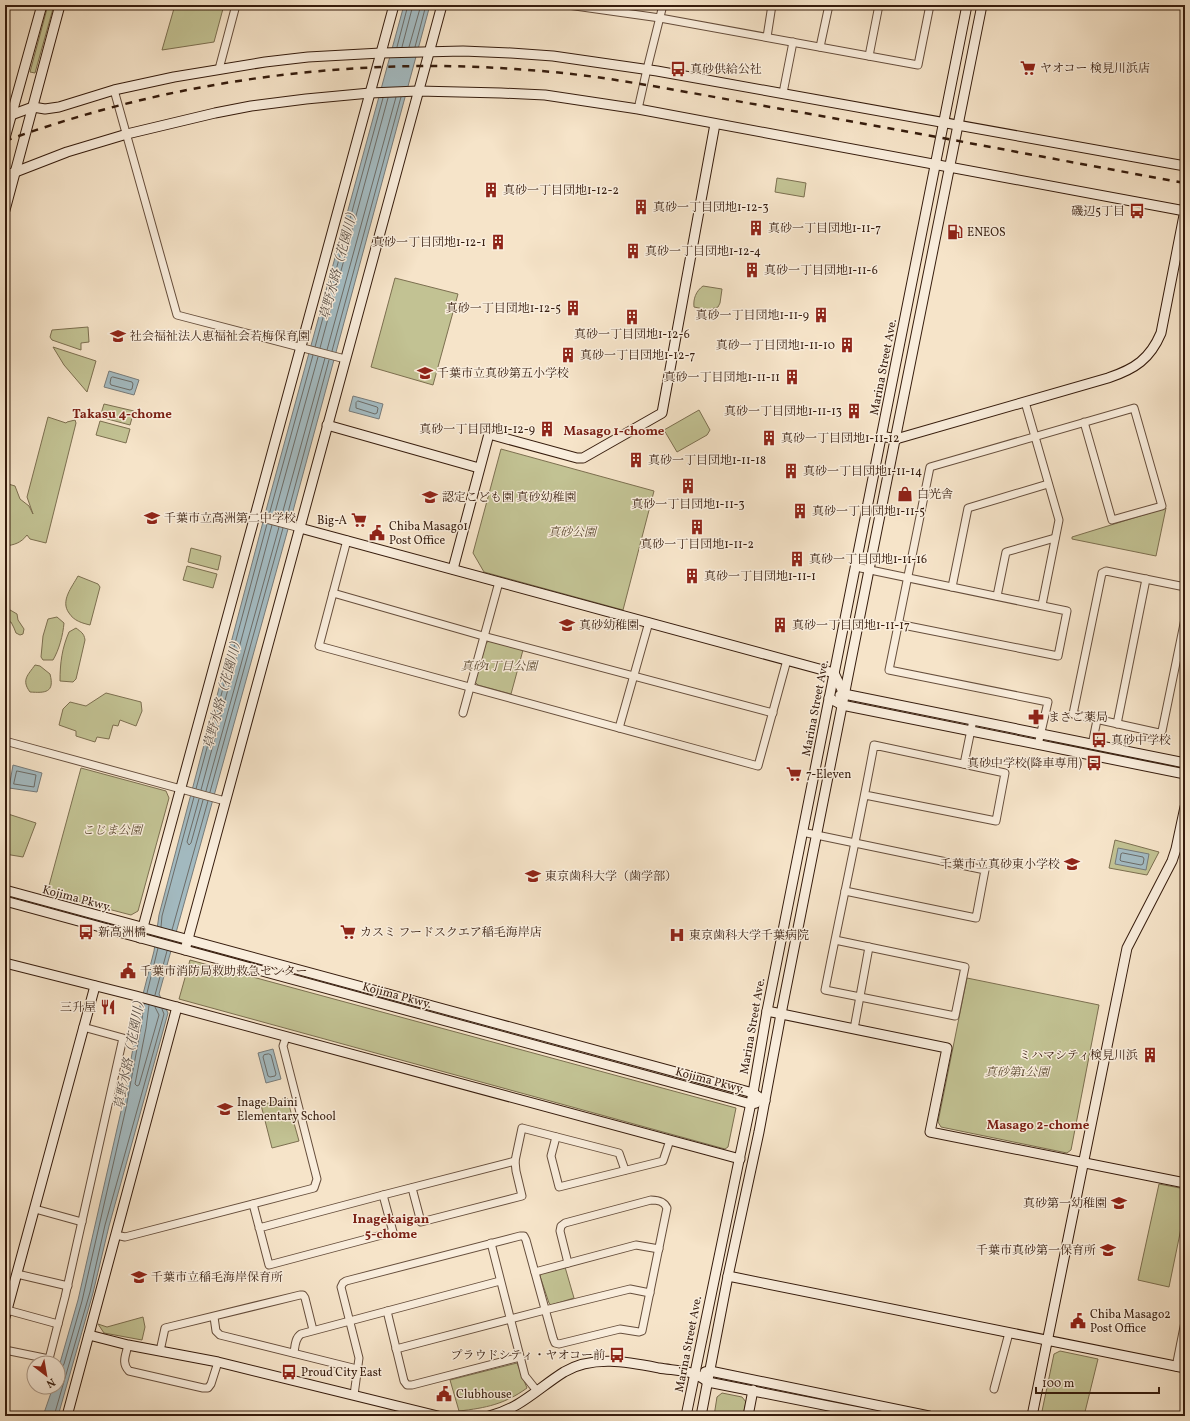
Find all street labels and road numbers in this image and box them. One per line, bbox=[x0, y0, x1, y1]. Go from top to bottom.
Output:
street label: Marina Street Ave. bbox=[867, 318, 901, 417]
street label: Marina Street Ave. bbox=[799, 659, 833, 758]
street label: Kojima Pkwy. bbox=[40, 882, 113, 916]
street label: Marina Street Ave. bbox=[737, 977, 769, 1076]
street label: Kojima Pkwy. bbox=[360, 979, 433, 1013]
street label: Kojima Pkwy. bbox=[673, 1064, 746, 1098]
street label: Marina Street Ave. bbox=[672, 1295, 706, 1394]

